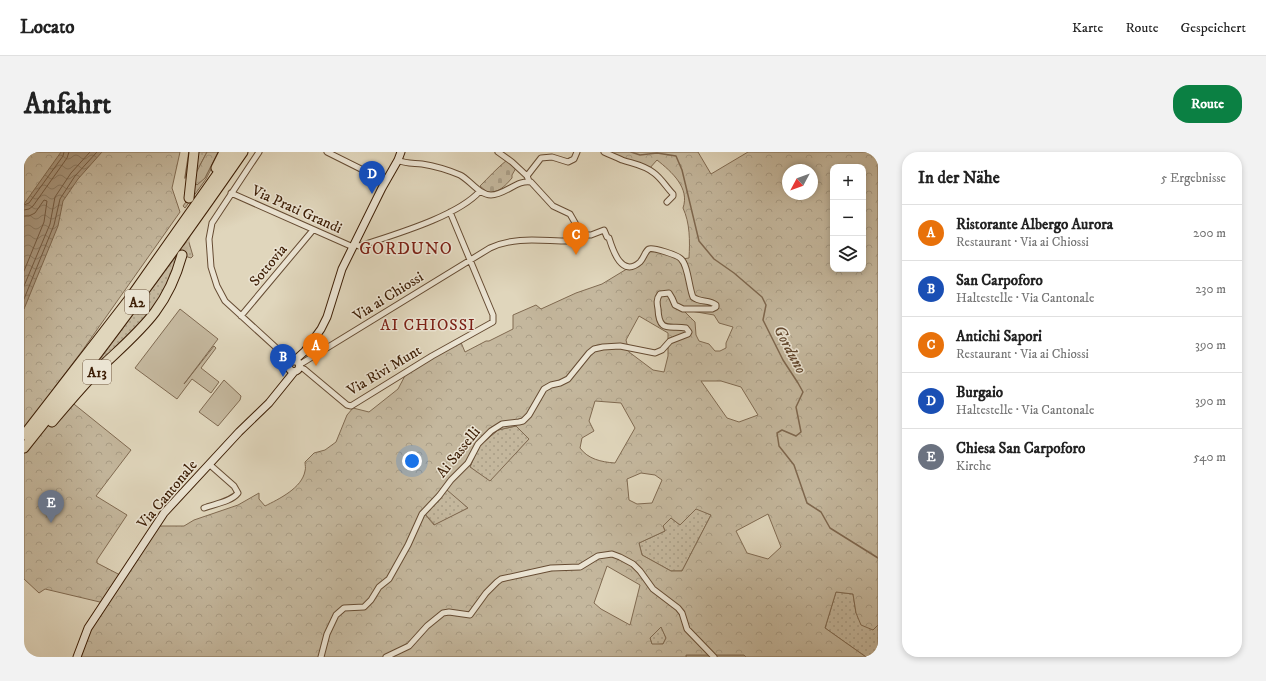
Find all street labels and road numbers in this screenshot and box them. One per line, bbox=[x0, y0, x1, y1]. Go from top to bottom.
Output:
street label: Via Prati Grandi bbox=[248, 181, 345, 238]
street label: Sottovia bbox=[245, 240, 292, 290]
street label: Via ai Chiossi bbox=[349, 267, 427, 326]
road number: A2 bbox=[125, 290, 149, 314]
street label: Via Rivi Munt bbox=[343, 341, 425, 401]
road number: A13 bbox=[83, 360, 111, 384]
street label: Ai Sasselli bbox=[432, 423, 485, 482]
street label: Via Cantonale bbox=[132, 456, 202, 533]

